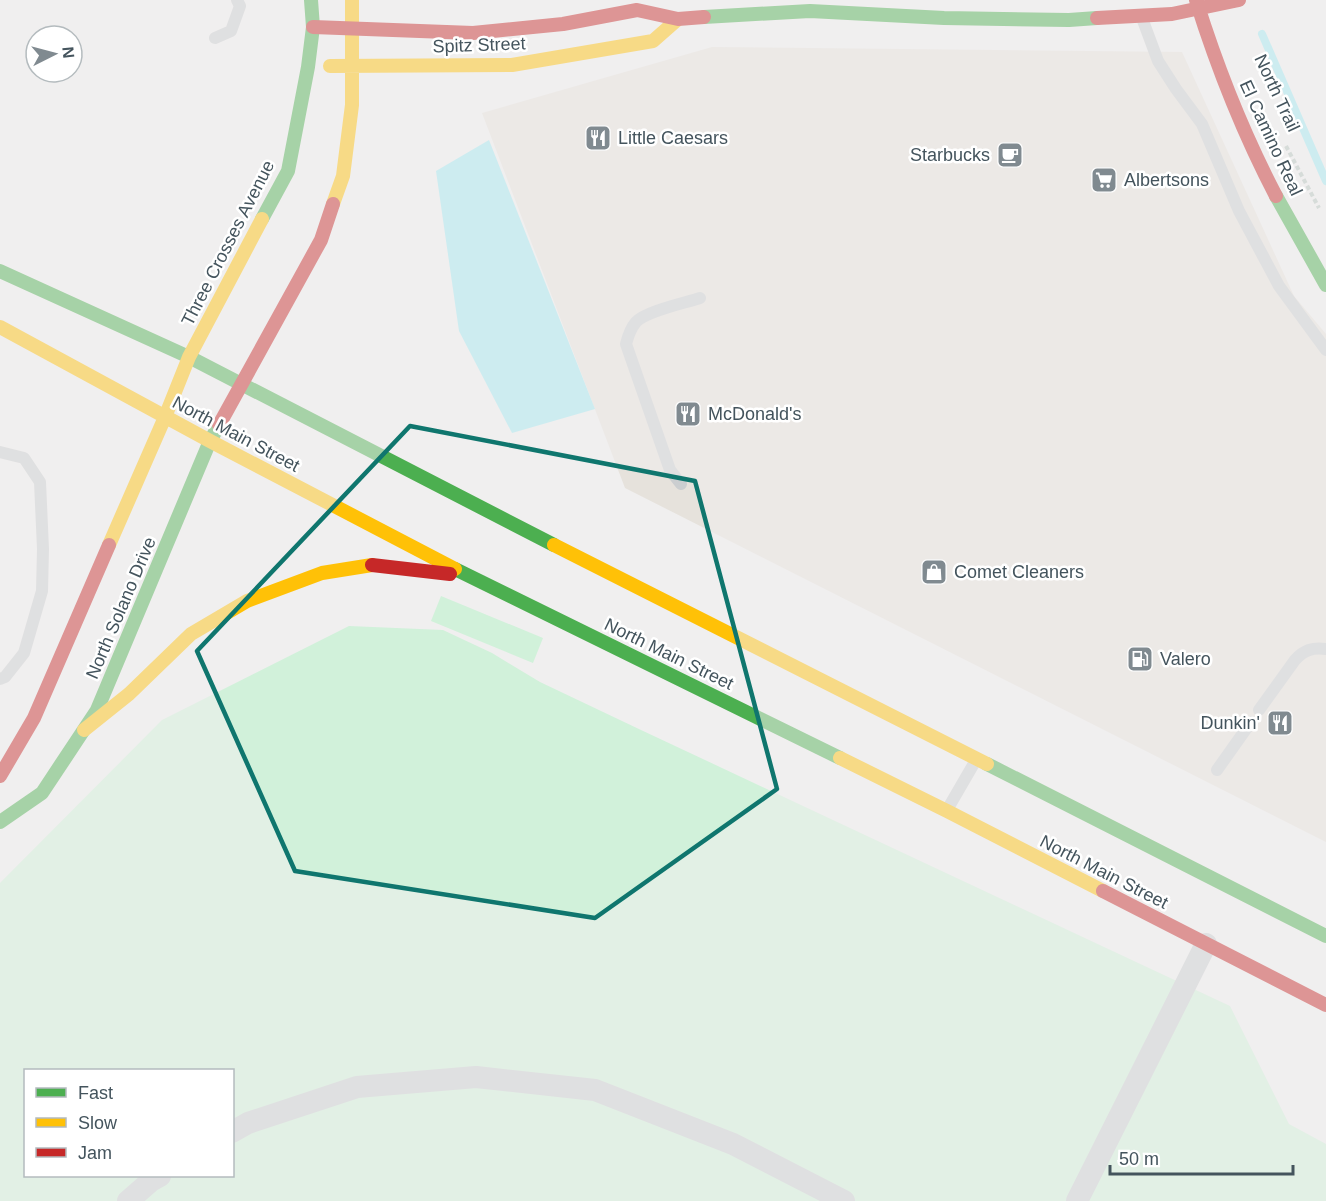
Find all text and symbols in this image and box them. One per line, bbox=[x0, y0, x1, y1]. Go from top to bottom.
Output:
north arrow bbox=[24, 24, 84, 84]
street label: Spitz Street bbox=[432, 33, 526, 57]
text: N bbox=[59, 46, 77, 59]
street label: North Trail bbox=[1250, 51, 1304, 135]
street label: El Camino Real bbox=[1236, 77, 1306, 199]
restaurant icon: Little Caesars bbox=[583, 123, 613, 153]
place label: Little Caesars bbox=[618, 128, 728, 148]
cafe icon: Starbucks bbox=[995, 140, 1025, 170]
place label: Starbucks bbox=[910, 145, 990, 165]
street label: Three Crosses Avenue bbox=[178, 157, 278, 329]
supermarket icon: Albertsons bbox=[1089, 165, 1119, 195]
place label: Albertsons bbox=[1124, 170, 1209, 190]
street label: North Main Street bbox=[169, 392, 303, 476]
restaurant icon: McDonald's bbox=[673, 399, 703, 429]
place label: McDonald's bbox=[708, 404, 801, 424]
street label: North Solano Drive bbox=[82, 534, 160, 682]
shop icon: Comet Cleaners bbox=[919, 557, 949, 587]
place label: Comet Cleaners bbox=[954, 562, 1084, 582]
street label: North Main Street bbox=[601, 614, 737, 694]
fuel station icon: Valero bbox=[1125, 644, 1155, 674]
place label: Valero bbox=[1160, 649, 1211, 669]
restaurant icon: Dunkin' bbox=[1265, 708, 1295, 738]
place label: Dunkin' bbox=[1201, 713, 1260, 733]
street label: North Main Street bbox=[1037, 831, 1171, 913]
legend bbox=[24, 1069, 234, 1177]
text: Fast bbox=[78, 1083, 113, 1103]
text: Slow bbox=[78, 1113, 118, 1133]
scale bar bbox=[1110, 1138, 1293, 1176]
text: Jam bbox=[78, 1143, 112, 1163]
text: 50 m bbox=[1119, 1149, 1159, 1169]

